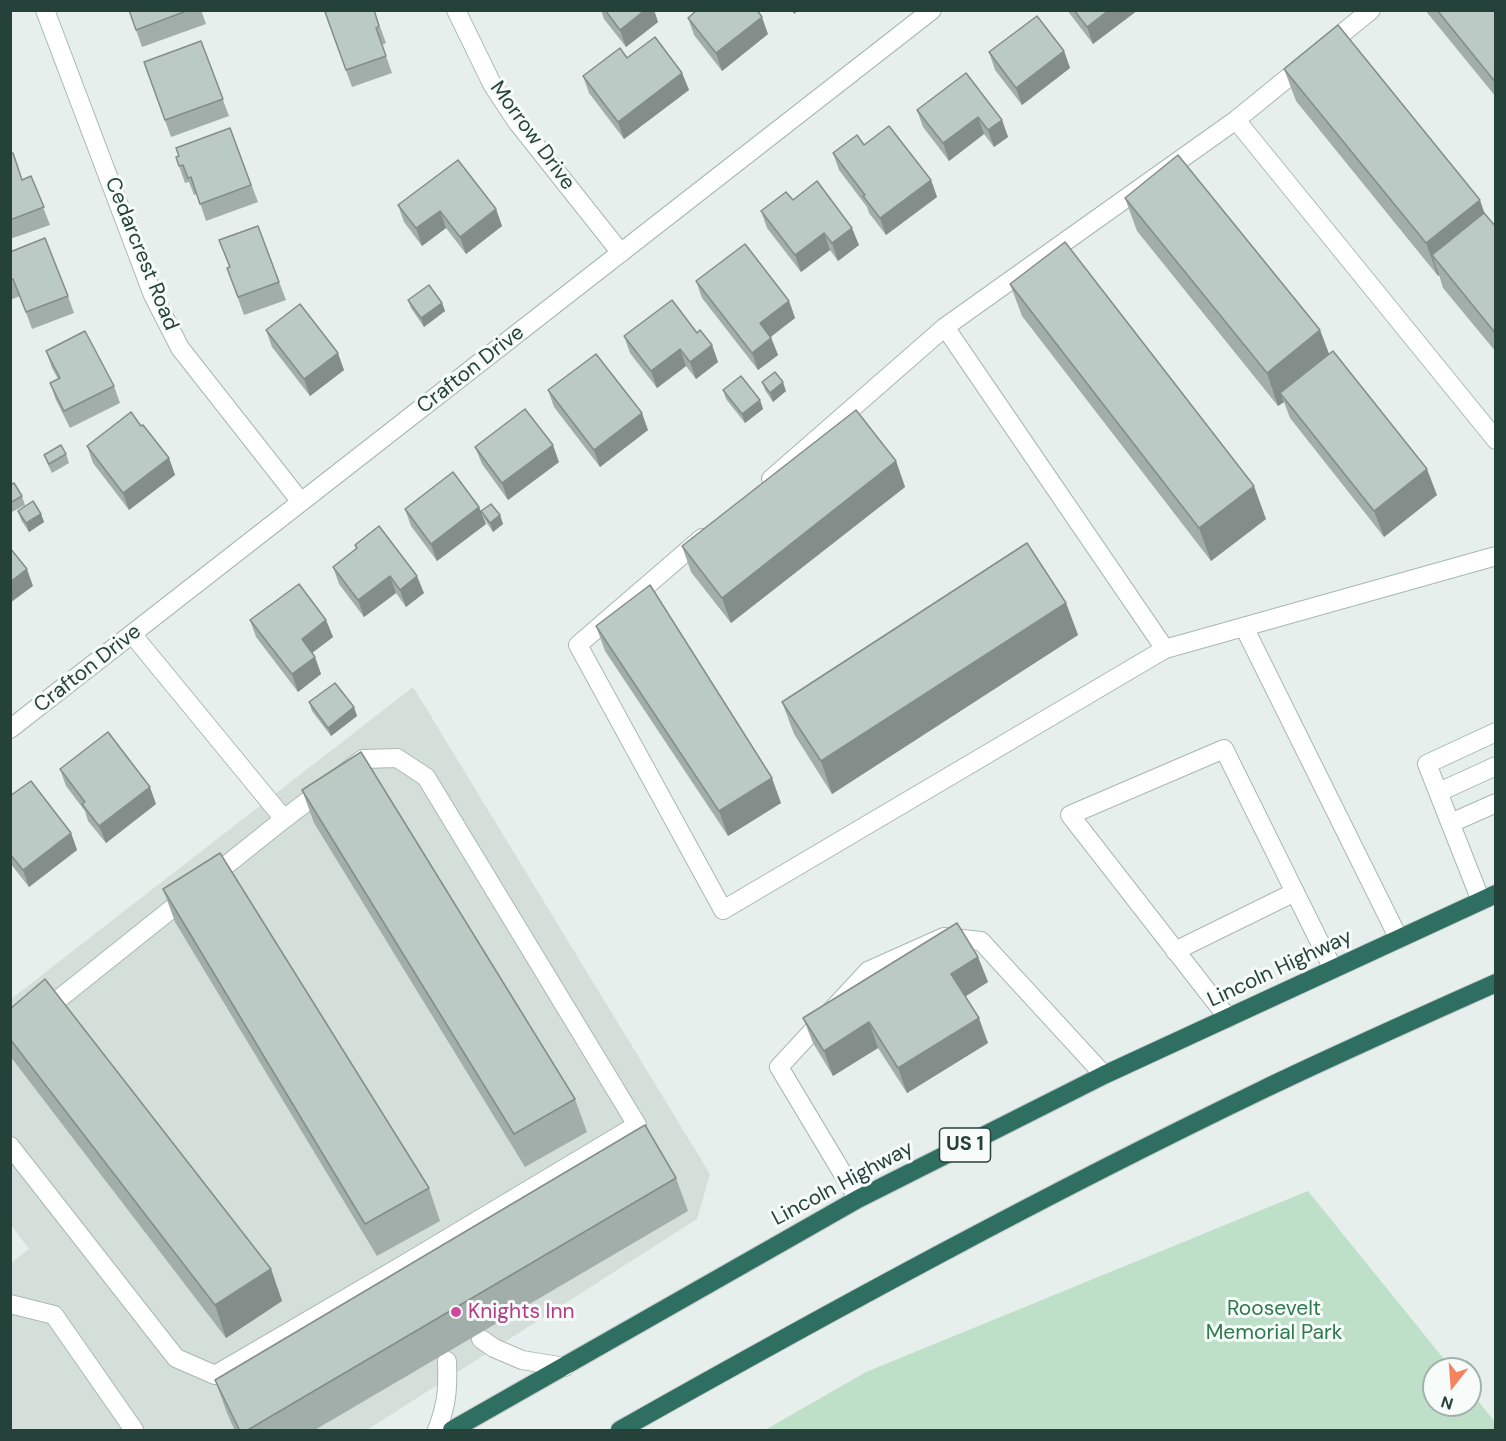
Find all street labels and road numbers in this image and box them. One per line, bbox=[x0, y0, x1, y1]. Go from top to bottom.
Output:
street label: Morrow Drive bbox=[484, 77, 580, 195]
street label: Cedarcrest Road bbox=[99, 174, 183, 334]
street label: Crafton Drive bbox=[412, 320, 530, 420]
street label: Crafton Drive bbox=[29, 619, 147, 719]
street label: Lincoln Highway bbox=[1204, 925, 1356, 1013]
road number: US 1 bbox=[940, 1128, 990, 1162]
street label: Lincoln Highway bbox=[768, 1136, 918, 1232]

